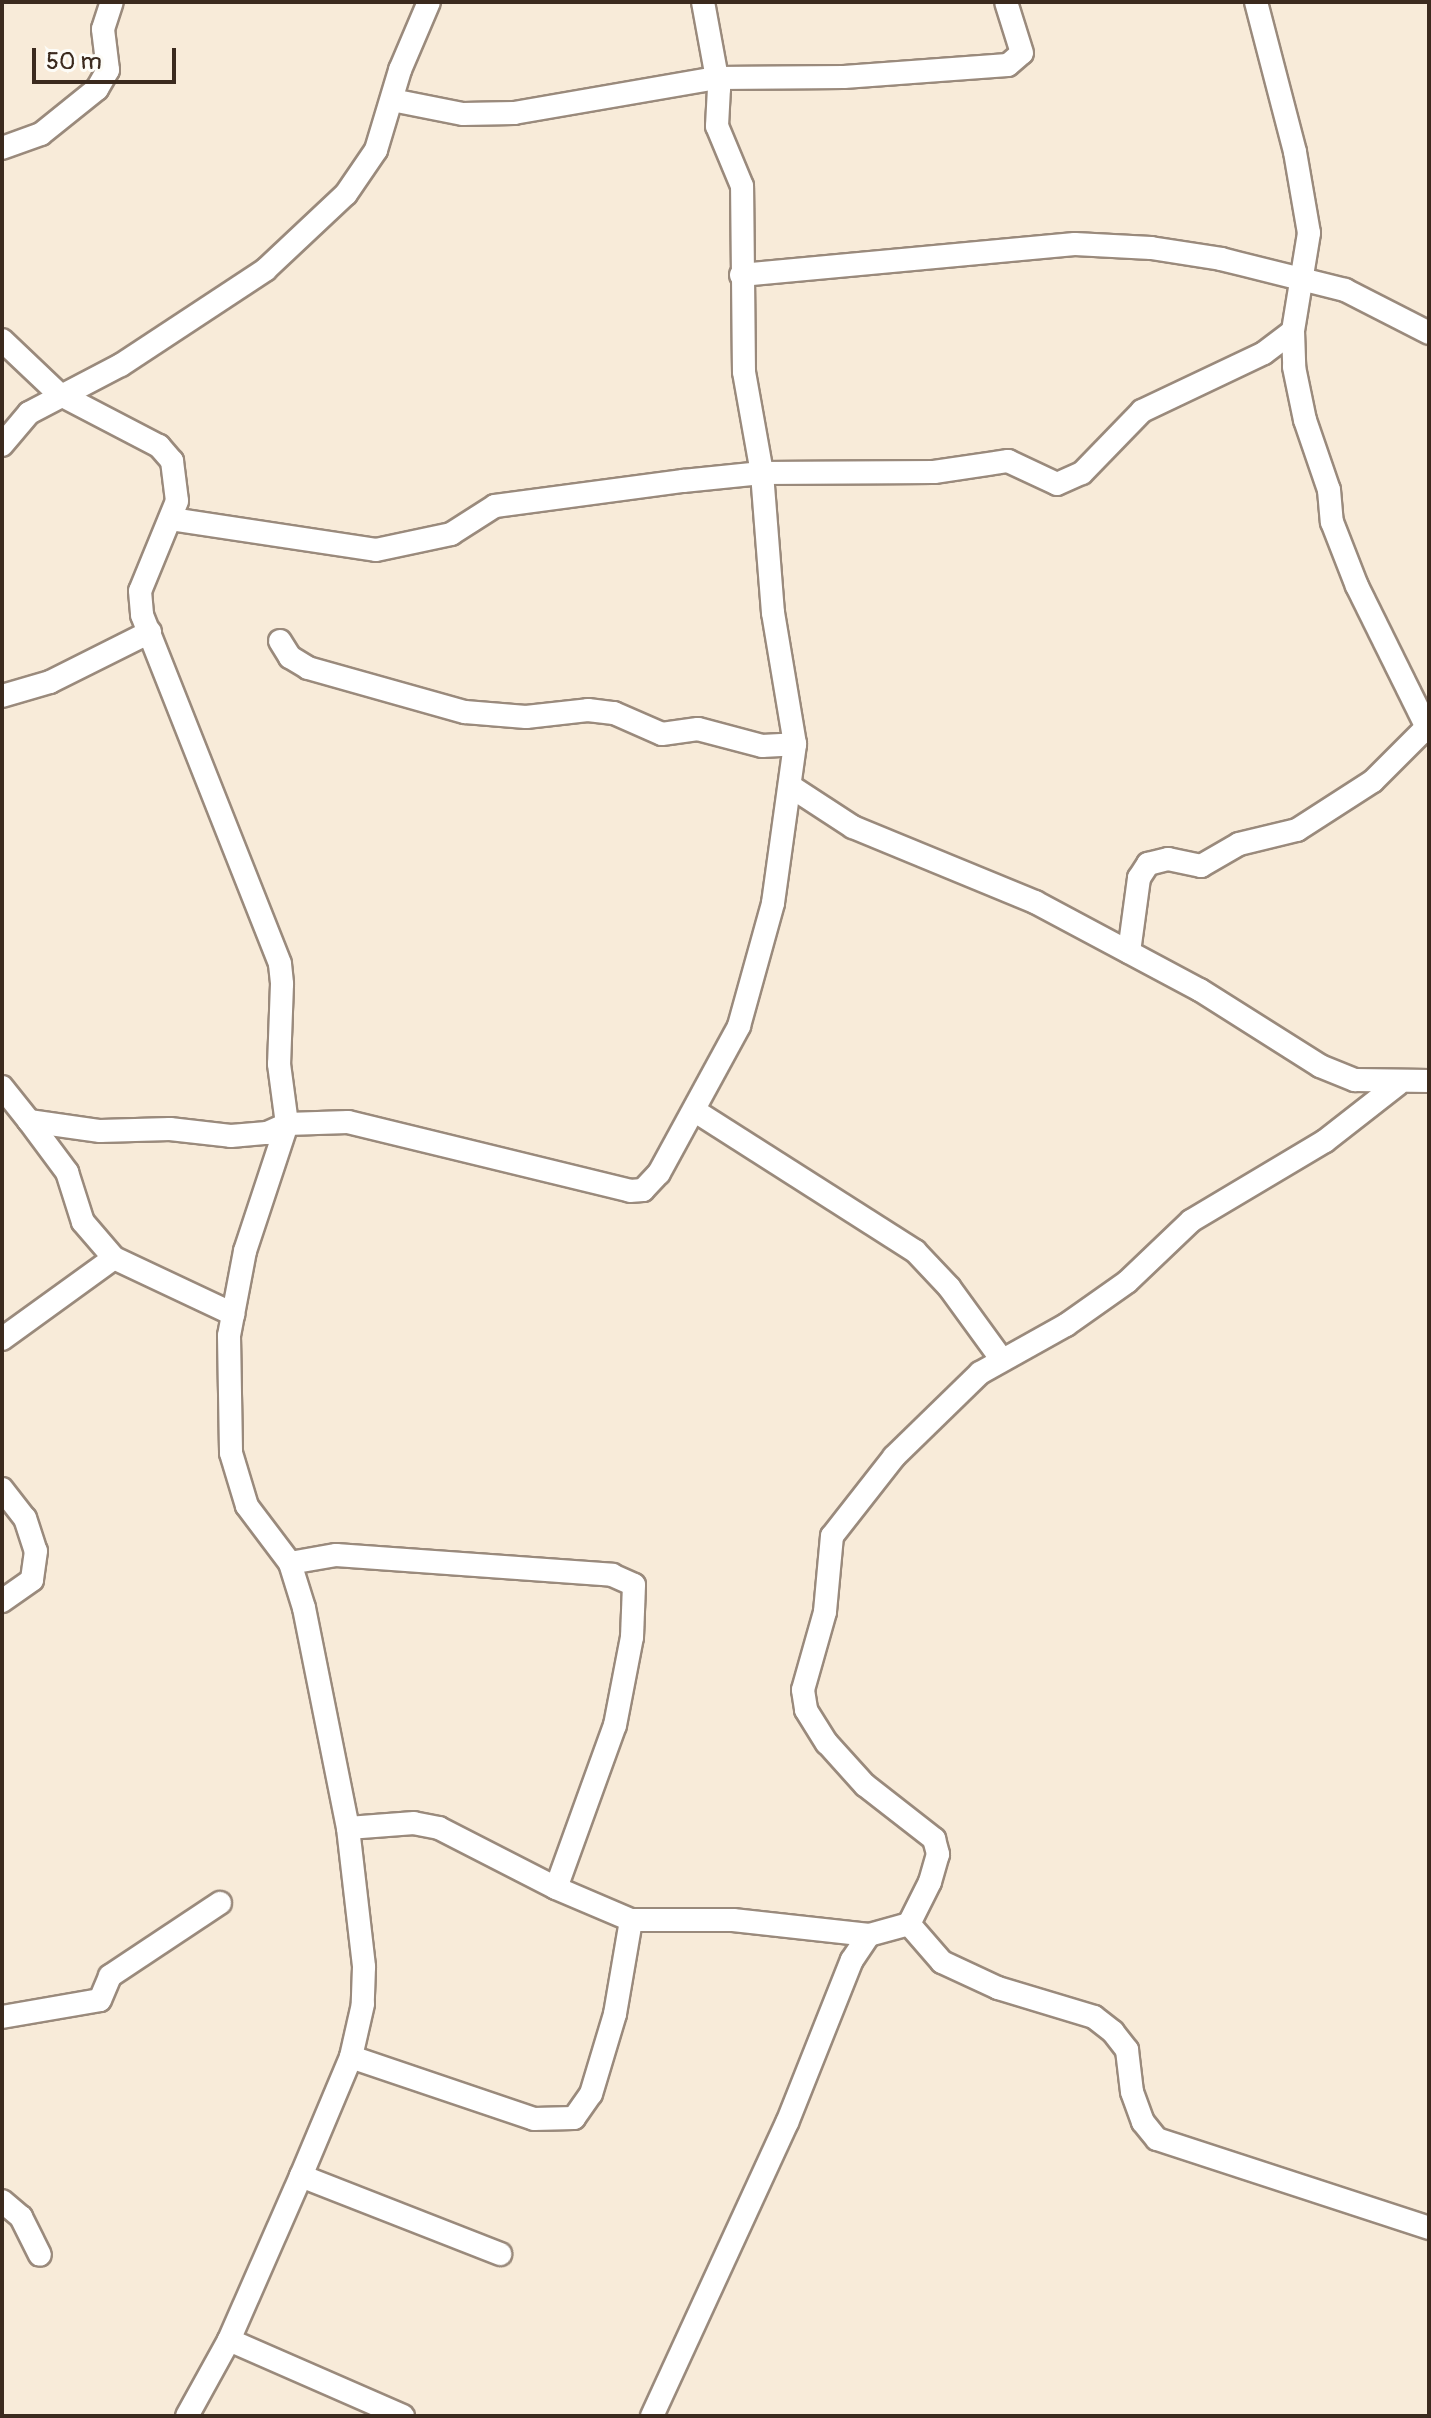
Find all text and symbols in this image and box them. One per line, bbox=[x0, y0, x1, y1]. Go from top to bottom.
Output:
scale bar bbox=[36, 32, 180, 82]
text: 50 m bbox=[46, 47, 102, 76]

